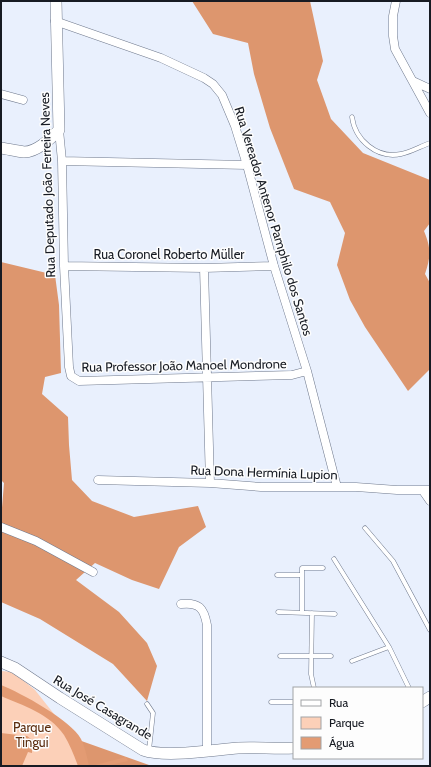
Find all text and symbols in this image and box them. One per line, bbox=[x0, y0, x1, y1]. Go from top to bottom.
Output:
street label: Rua Deputado João Ferreira Neves bbox=[36, 91, 58, 278]
street label: Rua Vereador Antenor Pamphilo dos Santos bbox=[231, 104, 317, 338]
street label: Rua Coronel Roberto Müller bbox=[94, 246, 245, 262]
street label: Rua Professor João Manoel Mondrone bbox=[81, 355, 287, 375]
street label: Rua Dona Hermínia Lupion bbox=[190, 461, 338, 483]
street label: Rua José Casagrande bbox=[51, 671, 156, 743]
legend bbox=[293, 687, 423, 759]
text: Rua bbox=[329, 695, 348, 710]
text: Parque bbox=[329, 715, 364, 730]
park label: Parque Tingui bbox=[13, 719, 51, 750]
text: Água bbox=[329, 735, 355, 750]

